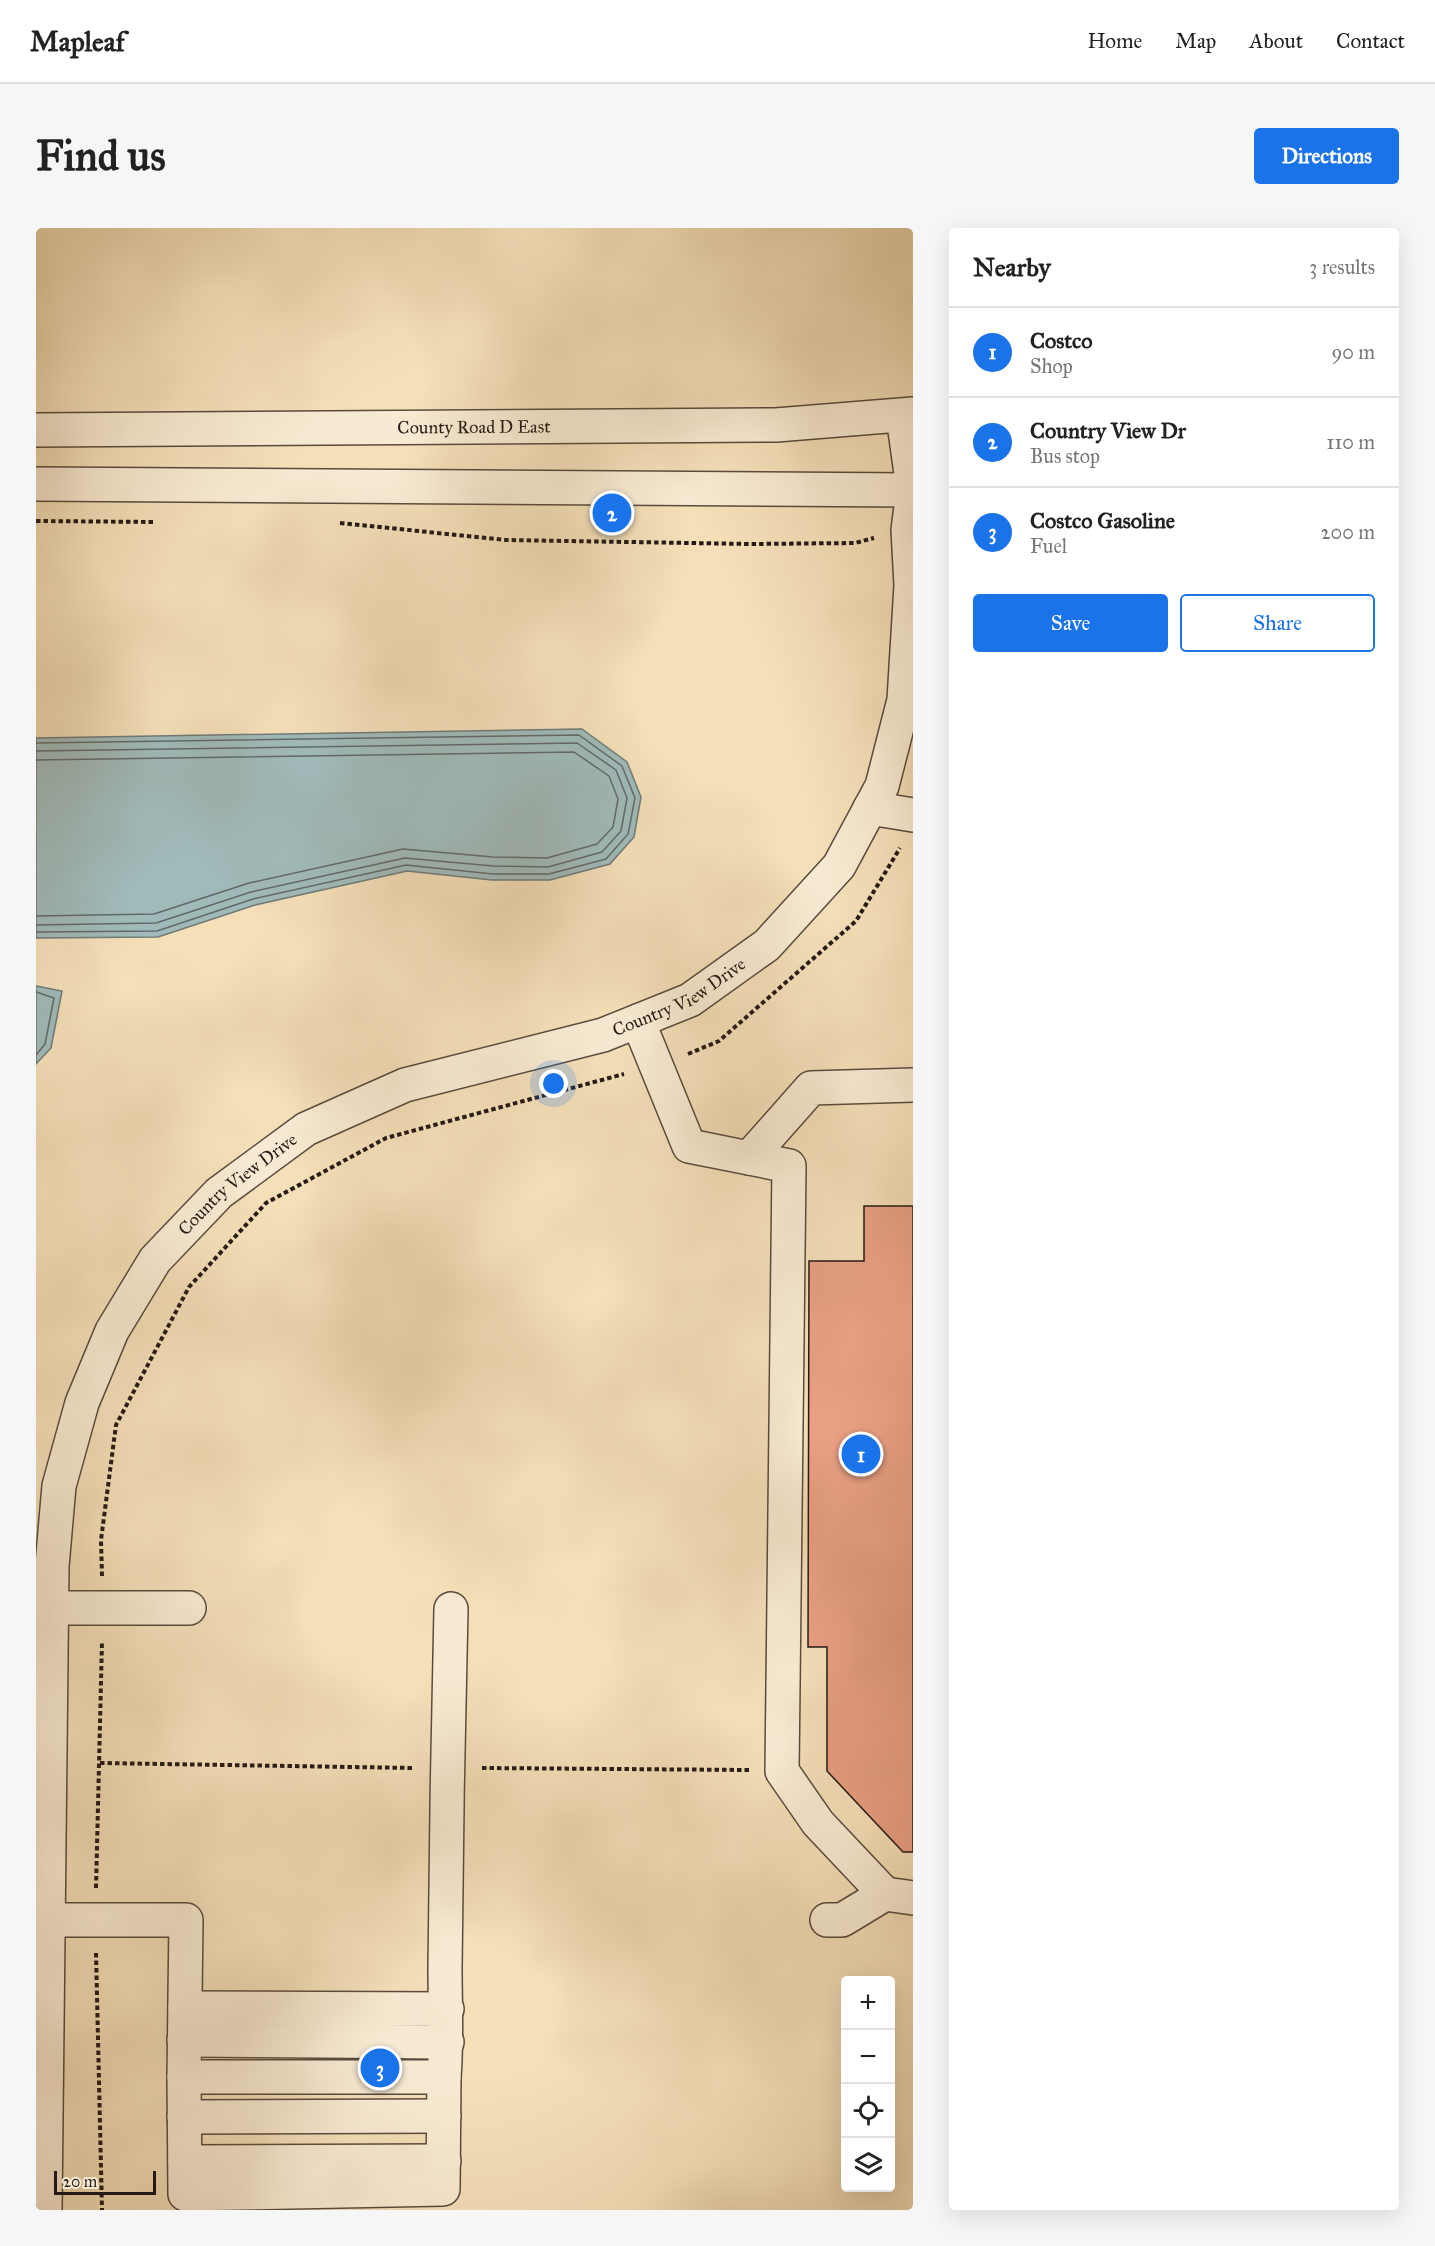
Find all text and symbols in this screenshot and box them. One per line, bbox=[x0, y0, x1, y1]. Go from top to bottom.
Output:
text: Mapleaf bbox=[30, 24, 125, 59]
text: Home bbox=[1087, 28, 1142, 54]
text: Map bbox=[1175, 28, 1216, 54]
text: About bbox=[1249, 28, 1303, 54]
text: Contact bbox=[1336, 28, 1405, 54]
button: Directions bbox=[1254, 128, 1399, 184]
text: Find us bbox=[36, 130, 166, 182]
text: Nearby bbox=[973, 251, 1051, 283]
text: 3 results bbox=[1309, 255, 1375, 279]
text: Costco bbox=[1030, 327, 1093, 354]
text: 1 bbox=[989, 340, 996, 364]
text: 90 m bbox=[1332, 340, 1375, 364]
text: Shop bbox=[1030, 354, 1073, 378]
street label: County Road D East bbox=[397, 416, 551, 439]
text: Country View Dr bbox=[1030, 417, 1186, 444]
text: 2 bbox=[988, 430, 997, 454]
text: 110 m bbox=[1327, 430, 1375, 454]
text: Bus stop bbox=[1030, 444, 1100, 468]
pin: 2 bbox=[592, 490, 632, 536]
text: Costco Gasoline bbox=[1030, 507, 1175, 534]
text: 3 bbox=[989, 520, 997, 544]
text: 200 m bbox=[1321, 520, 1375, 544]
text: Fuel bbox=[1030, 534, 1067, 558]
button: Save bbox=[973, 594, 1168, 652]
button: Share bbox=[1180, 594, 1375, 652]
street label: Country View Drive bbox=[609, 953, 750, 1041]
your location bbox=[539, 1069, 568, 1098]
street label: Country View Drive bbox=[174, 1128, 301, 1240]
pin: 1 bbox=[842, 1432, 880, 1476]
map controls bbox=[841, 1976, 895, 2192]
button: + bbox=[841, 1976, 895, 2030]
button: − bbox=[841, 2030, 895, 2084]
pin: 3 bbox=[360, 2046, 400, 2090]
button: locate bbox=[841, 2084, 895, 2138]
button: layers bbox=[841, 2138, 895, 2192]
scale bar bbox=[54, 2168, 156, 2196]
text: 20 m bbox=[63, 2172, 97, 2191]

